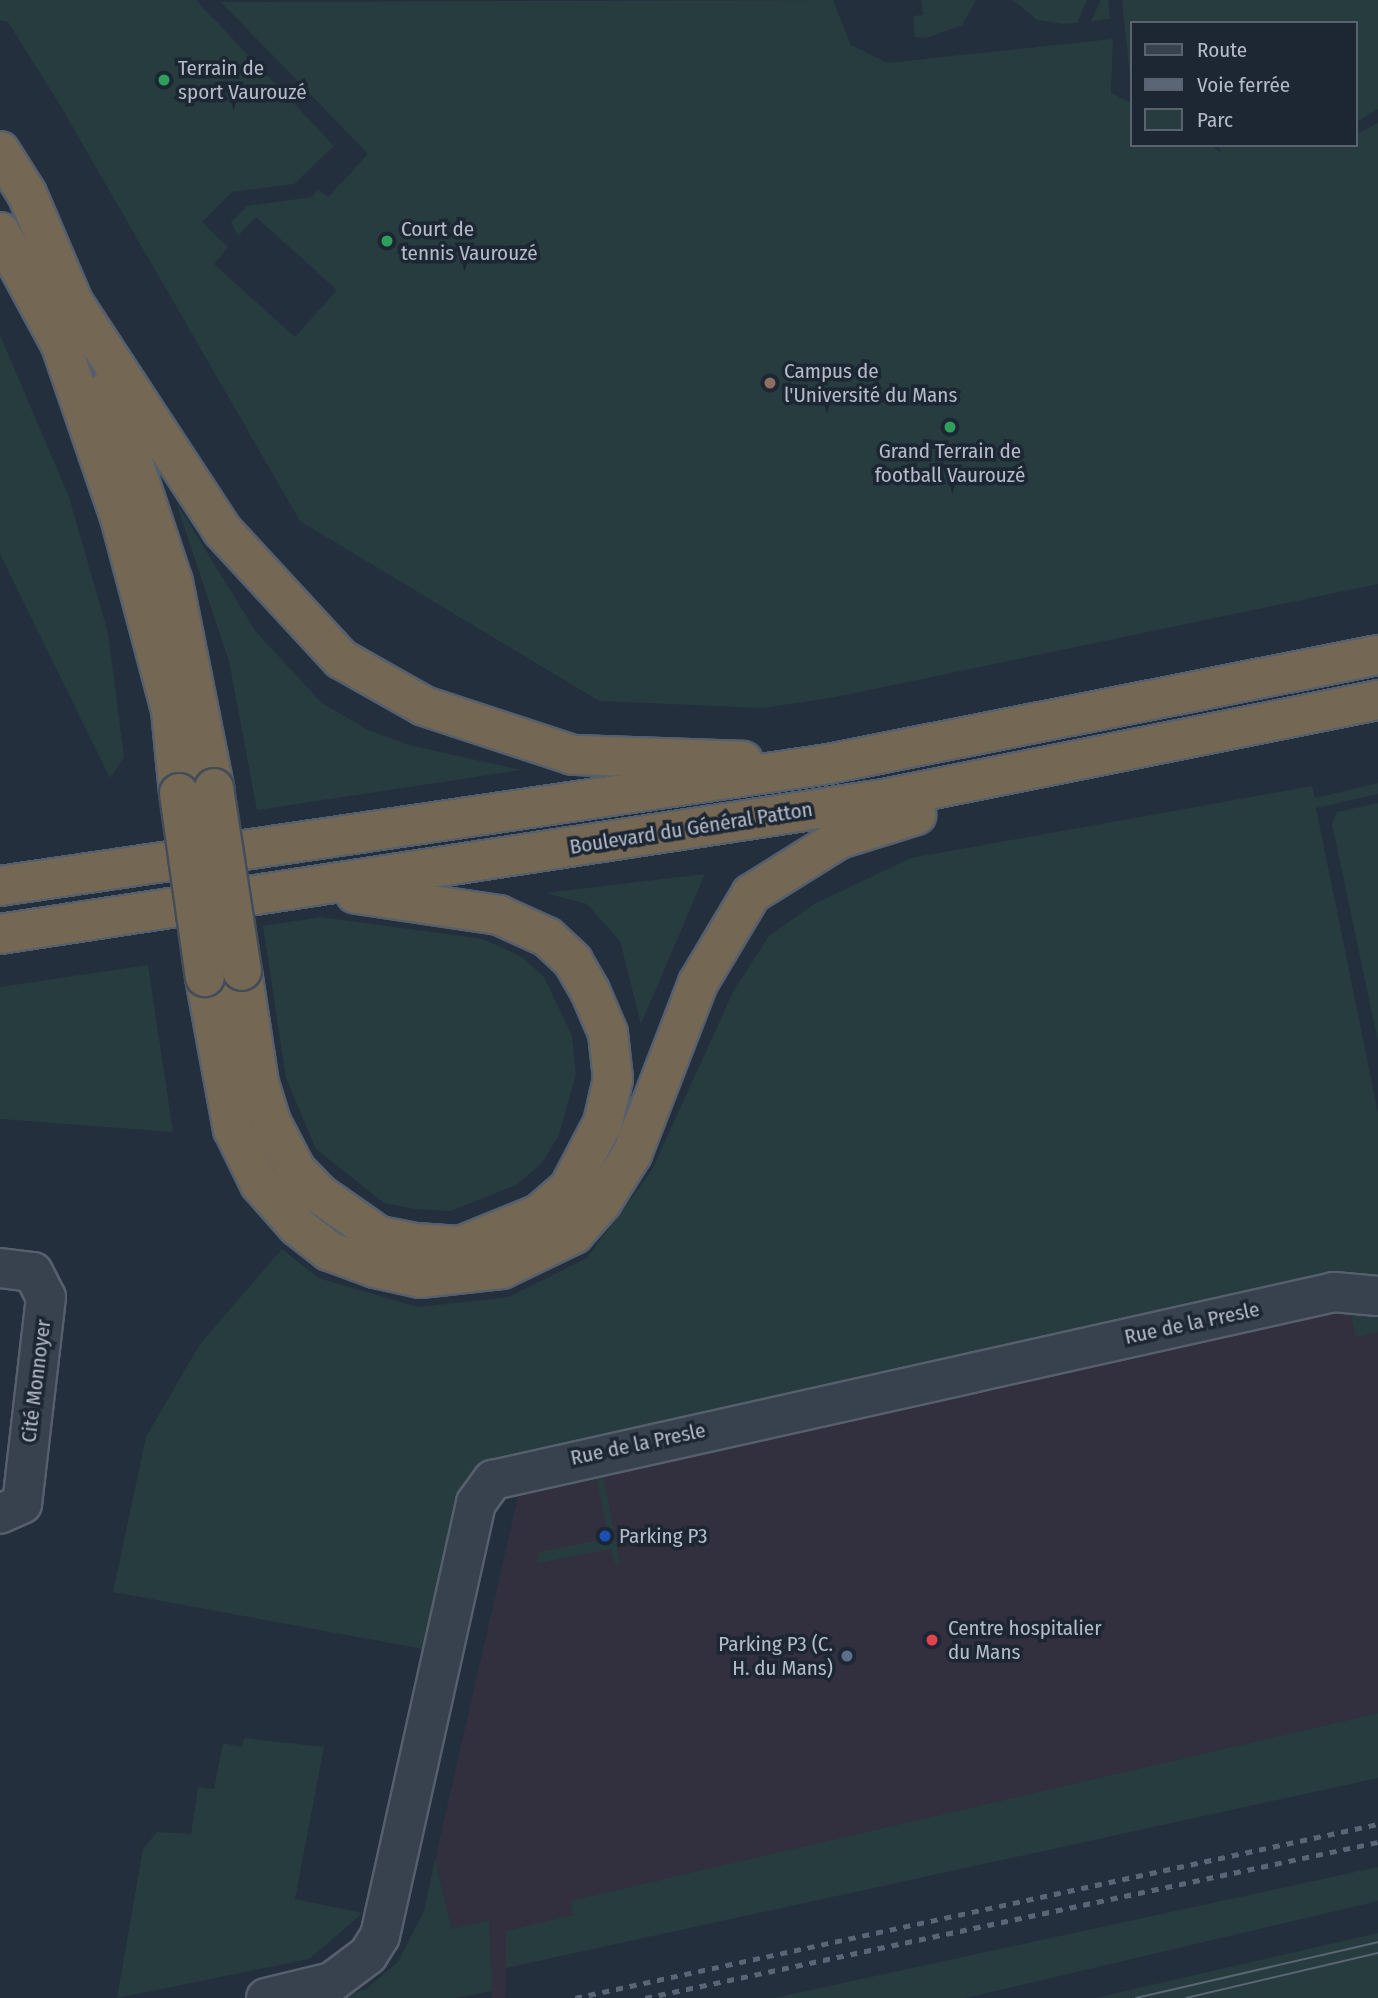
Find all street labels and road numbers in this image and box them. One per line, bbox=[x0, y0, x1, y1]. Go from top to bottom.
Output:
street label: Boulevard du Général Patton bbox=[568, 796, 814, 860]
street label: Rue de la Presle bbox=[1122, 1296, 1262, 1350]
street label: Cité Monnoyer bbox=[16, 1318, 56, 1444]
street label: Rue de la Presle bbox=[568, 1417, 708, 1471]

